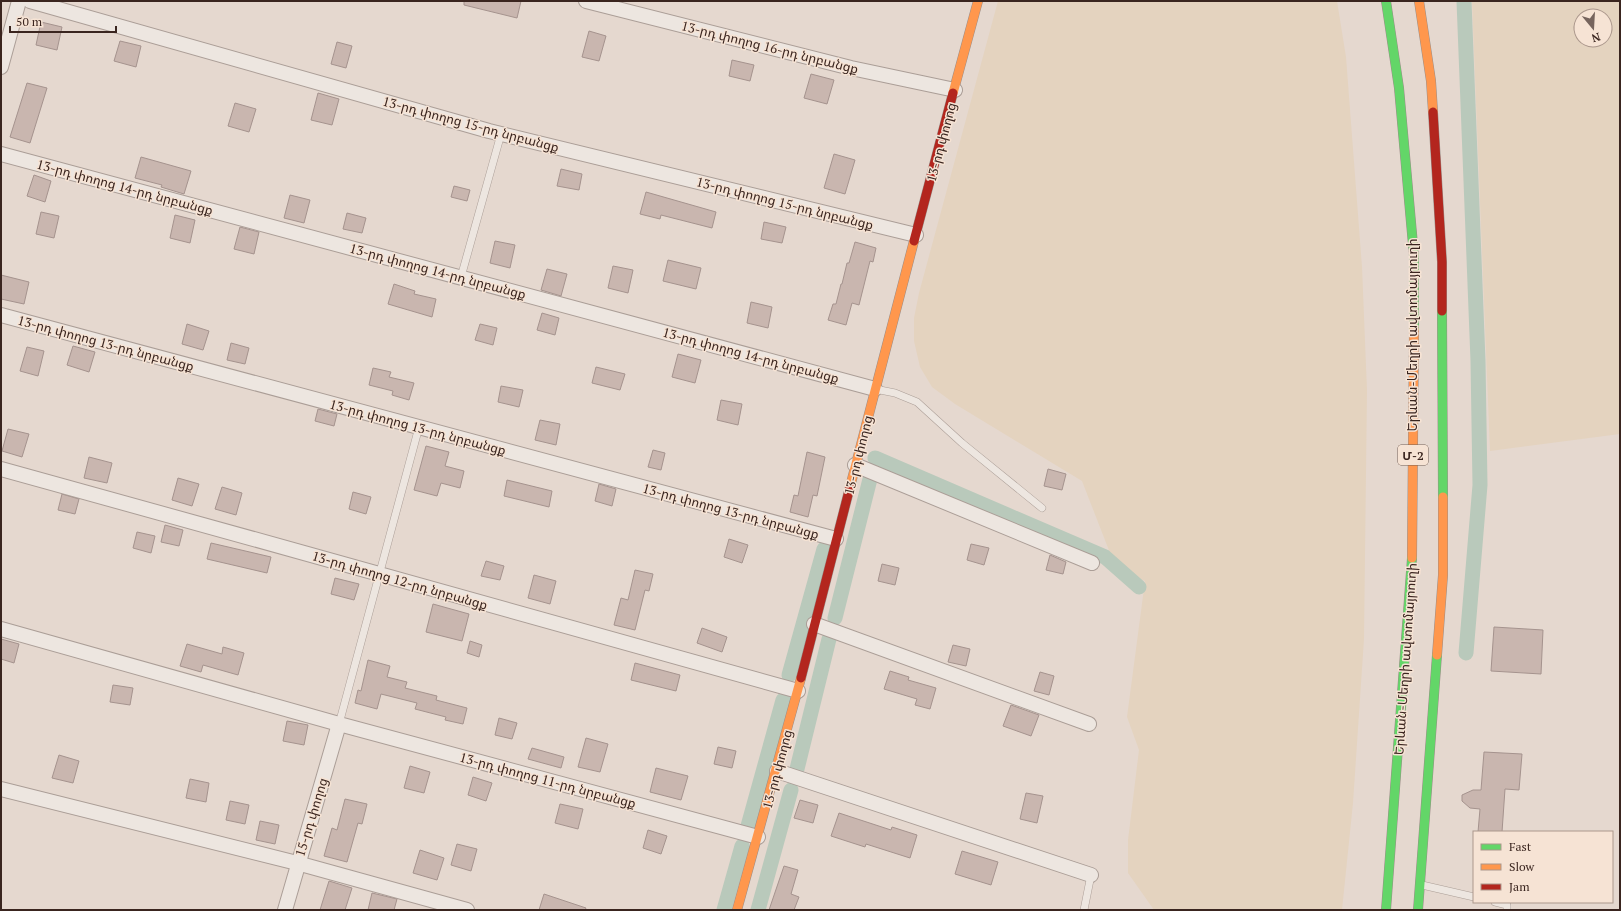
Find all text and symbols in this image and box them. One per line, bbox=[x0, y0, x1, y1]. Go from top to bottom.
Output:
scale bar bbox=[10, 8, 116, 34]
north arrow bbox=[1573, 8, 1613, 48]
text: 50 m bbox=[16, 14, 43, 29]
street label: 13-րդ փողոց 16-րդ նրբանցք bbox=[680, 16, 860, 78]
text: N bbox=[1589, 30, 1602, 46]
street label: 13-րդ փողոց 15-րդ նրբանցք bbox=[381, 92, 561, 156]
street label: 13-րդ փողոց bbox=[922, 100, 960, 184]
street label: 13-րդ փողոց 14-րդ նրբանցք bbox=[35, 155, 215, 219]
street label: 13-րդ փողոց 15-րդ նրբանցք bbox=[695, 172, 875, 234]
street label: 13-րդ փողոց 14-րդ նրբանցք bbox=[348, 239, 528, 303]
street label: Երևան-Մեղրի ավտոմայրուղի bbox=[1403, 239, 1421, 431]
street label: 13-րդ փողոց 13-րդ նրբանցք bbox=[16, 311, 196, 375]
street label: 13-րդ փողոց 14-րդ նրբանցք bbox=[661, 323, 841, 387]
street label: 13-րդ փողոց 13-րդ նրբանցք bbox=[328, 395, 508, 459]
street label: 13-րդ փողոց bbox=[839, 413, 877, 497]
road number: Մ-2 bbox=[1398, 445, 1428, 465]
street label: 13-րդ փողոց 13-րդ նրբանցք bbox=[641, 479, 821, 543]
street label: 13-րդ փողոց 12-րդ նրբանցք bbox=[310, 546, 490, 614]
street label: Երևան-Մեղրի ավտոմայրուղի bbox=[1389, 562, 1421, 756]
street label: 13-րդ փողոց bbox=[758, 727, 796, 811]
street label: 13-րդ փողոց 11-րդ նրբանցք bbox=[458, 748, 638, 812]
street label: 15-րդ փողոց bbox=[290, 775, 332, 859]
legend bbox=[1473, 831, 1613, 903]
text: Fast bbox=[1509, 839, 1532, 854]
text: Slow bbox=[1509, 859, 1535, 874]
text: Jam bbox=[1509, 879, 1530, 894]

